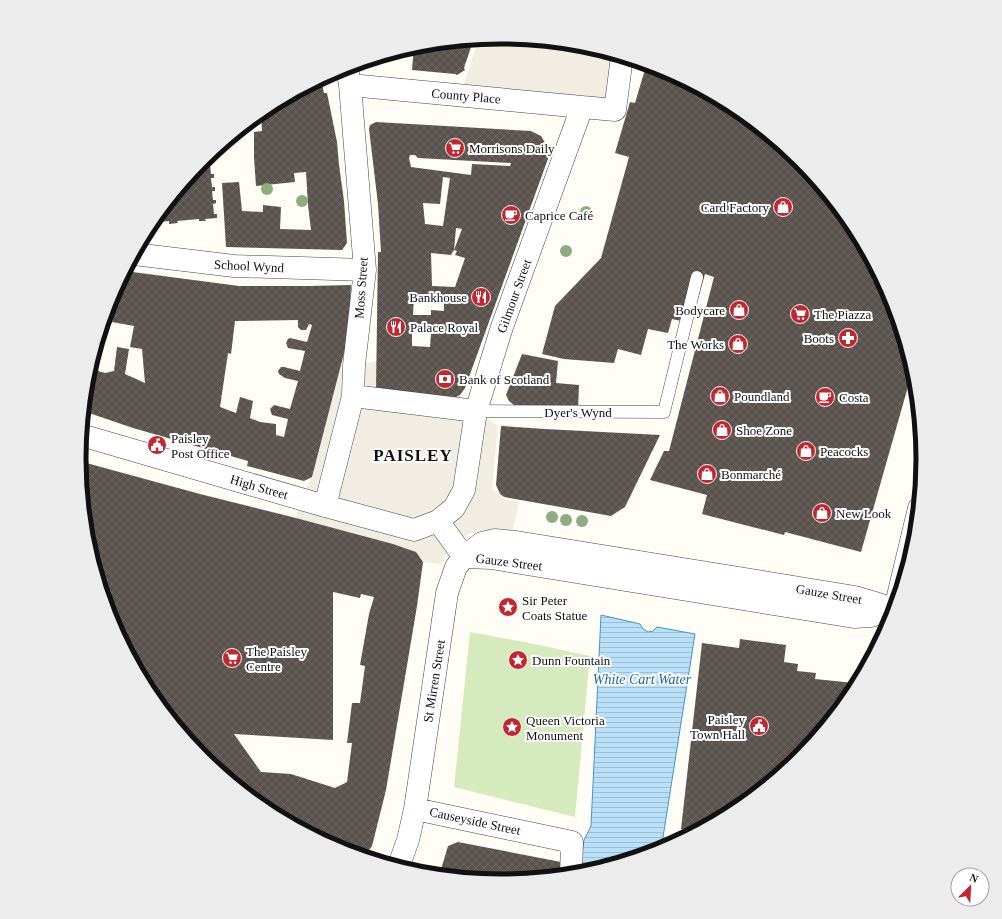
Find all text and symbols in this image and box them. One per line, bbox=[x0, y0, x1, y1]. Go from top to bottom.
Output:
street label: County Place bbox=[431, 85, 502, 107]
supermarket icon: Morrisons Daily bbox=[444, 137, 466, 159]
place label: Morrisons Daily bbox=[469, 141, 555, 156]
shop icon: Card Factory bbox=[772, 196, 794, 218]
place label: Card Factory bbox=[701, 200, 769, 215]
cafe icon: Caprice Café bbox=[500, 204, 522, 226]
place label: Caprice Café bbox=[525, 208, 593, 223]
street label: Moss Street bbox=[351, 256, 371, 319]
street label: School Wynd bbox=[214, 257, 285, 275]
street label: Gilmour Street bbox=[494, 257, 534, 335]
restaurant icon: Bankhouse bbox=[470, 286, 492, 308]
place label: Bankhouse bbox=[409, 290, 467, 305]
shop icon: Bodycare bbox=[728, 299, 750, 321]
place label: Bodycare bbox=[675, 303, 725, 318]
supermarket icon: The Piazza bbox=[789, 303, 811, 325]
place label: The Piazza bbox=[814, 307, 872, 322]
restaurant icon: Palace Royal bbox=[385, 316, 407, 338]
place label: Palace Royal bbox=[410, 320, 479, 335]
pharmacy icon: Boots bbox=[837, 327, 859, 349]
place label: Boots bbox=[804, 331, 834, 346]
shop icon: The Works bbox=[727, 333, 749, 355]
place label: The Works bbox=[667, 337, 724, 352]
bank icon: Bank of Scotland bbox=[434, 368, 456, 390]
place label: Bank of Scotland bbox=[459, 372, 550, 387]
shop icon: Poundland bbox=[709, 385, 731, 407]
cafe icon: Costa bbox=[814, 386, 836, 408]
place label: Poundland bbox=[734, 389, 790, 404]
place label: Costa bbox=[839, 390, 869, 405]
street label: Dyer's Wynd bbox=[544, 405, 612, 420]
shop icon: Shoe Zone bbox=[711, 419, 733, 441]
place label: Shoe Zone bbox=[736, 423, 792, 438]
place label: Paisley Post Office bbox=[171, 431, 230, 461]
public building icon: Paisley Post Office bbox=[146, 434, 168, 456]
shop icon: Peacocks bbox=[795, 440, 817, 462]
place label: Peacocks bbox=[820, 444, 868, 459]
district label: PAISLEY bbox=[373, 446, 453, 465]
shop icon: Bonmarché bbox=[696, 463, 718, 485]
place label: Bonmarché bbox=[721, 467, 781, 482]
street label: High Street bbox=[228, 472, 290, 503]
shop icon: New Look bbox=[811, 502, 833, 524]
place label: New Look bbox=[836, 506, 892, 521]
street label: Gauze Street bbox=[475, 550, 543, 574]
street label: Gauze Street bbox=[795, 581, 864, 607]
place label: Sir Peter Coats Statue bbox=[522, 593, 588, 623]
place icon: Sir Peter Coats Statue bbox=[497, 596, 519, 618]
street label: St Mirren Street bbox=[420, 638, 448, 724]
place label: The Paisley Centre bbox=[246, 644, 308, 674]
supermarket icon: The Paisley Centre bbox=[221, 647, 243, 669]
place icon: Dunn Fountain bbox=[507, 649, 529, 671]
place label: Dunn Fountain bbox=[532, 653, 611, 668]
water label: White Cart Water bbox=[593, 672, 692, 687]
place label: Paisley Town Hall bbox=[690, 712, 745, 742]
place label: Queen Victoria Monument bbox=[526, 713, 605, 743]
public building icon: Paisley Town Hall bbox=[748, 715, 770, 737]
place icon: Queen Victoria Monument bbox=[501, 716, 523, 738]
street label: Causeyside Street bbox=[428, 804, 522, 838]
north arrow bbox=[950, 867, 990, 907]
text: N bbox=[968, 871, 980, 885]

